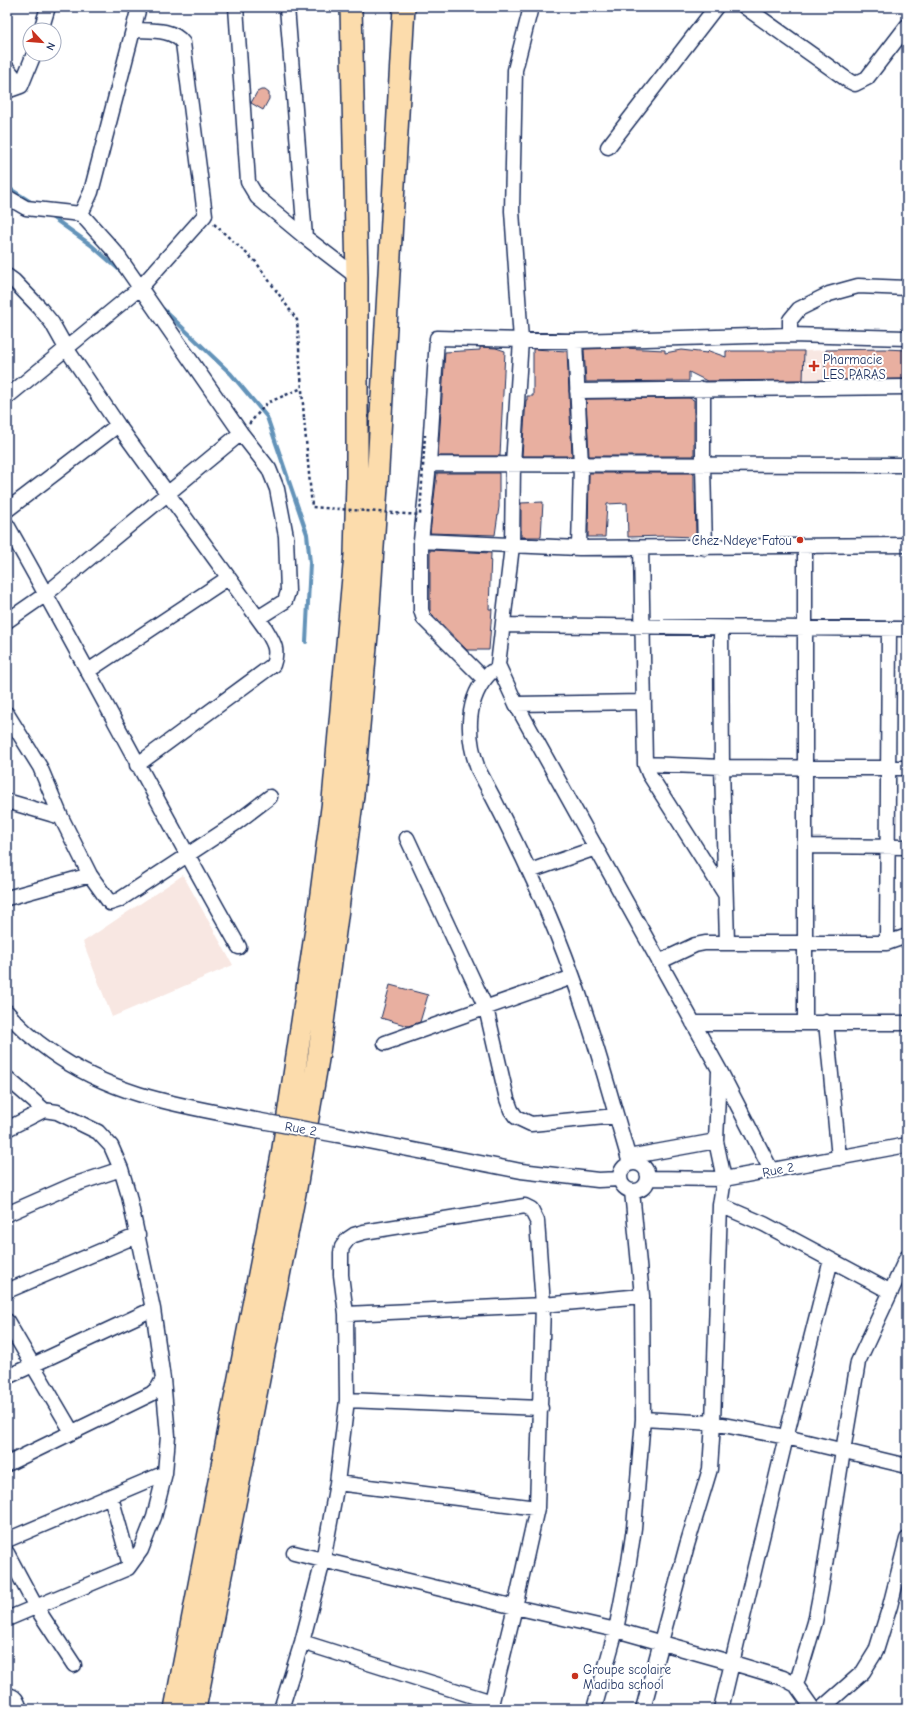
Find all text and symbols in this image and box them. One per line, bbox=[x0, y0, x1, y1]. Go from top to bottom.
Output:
north arrow bbox=[22, 22, 62, 62]
text: N bbox=[43, 40, 58, 52]
place label: Pharmacie LES PARAS bbox=[823, 352, 886, 382]
marker: Pharmacie LES PARAS bbox=[808, 360, 820, 372]
place label: Chez Ndeye Fatou bbox=[692, 533, 792, 548]
marker: Chez Ndeye Fatou bbox=[795, 535, 805, 545]
street label: Rue 2 bbox=[284, 1118, 318, 1139]
street label: Rue 2 bbox=[761, 1159, 795, 1180]
place label: Groupe scolaire Madiba school bbox=[583, 1662, 671, 1692]
marker: Groupe scolaire Madiba school bbox=[570, 1671, 580, 1681]

